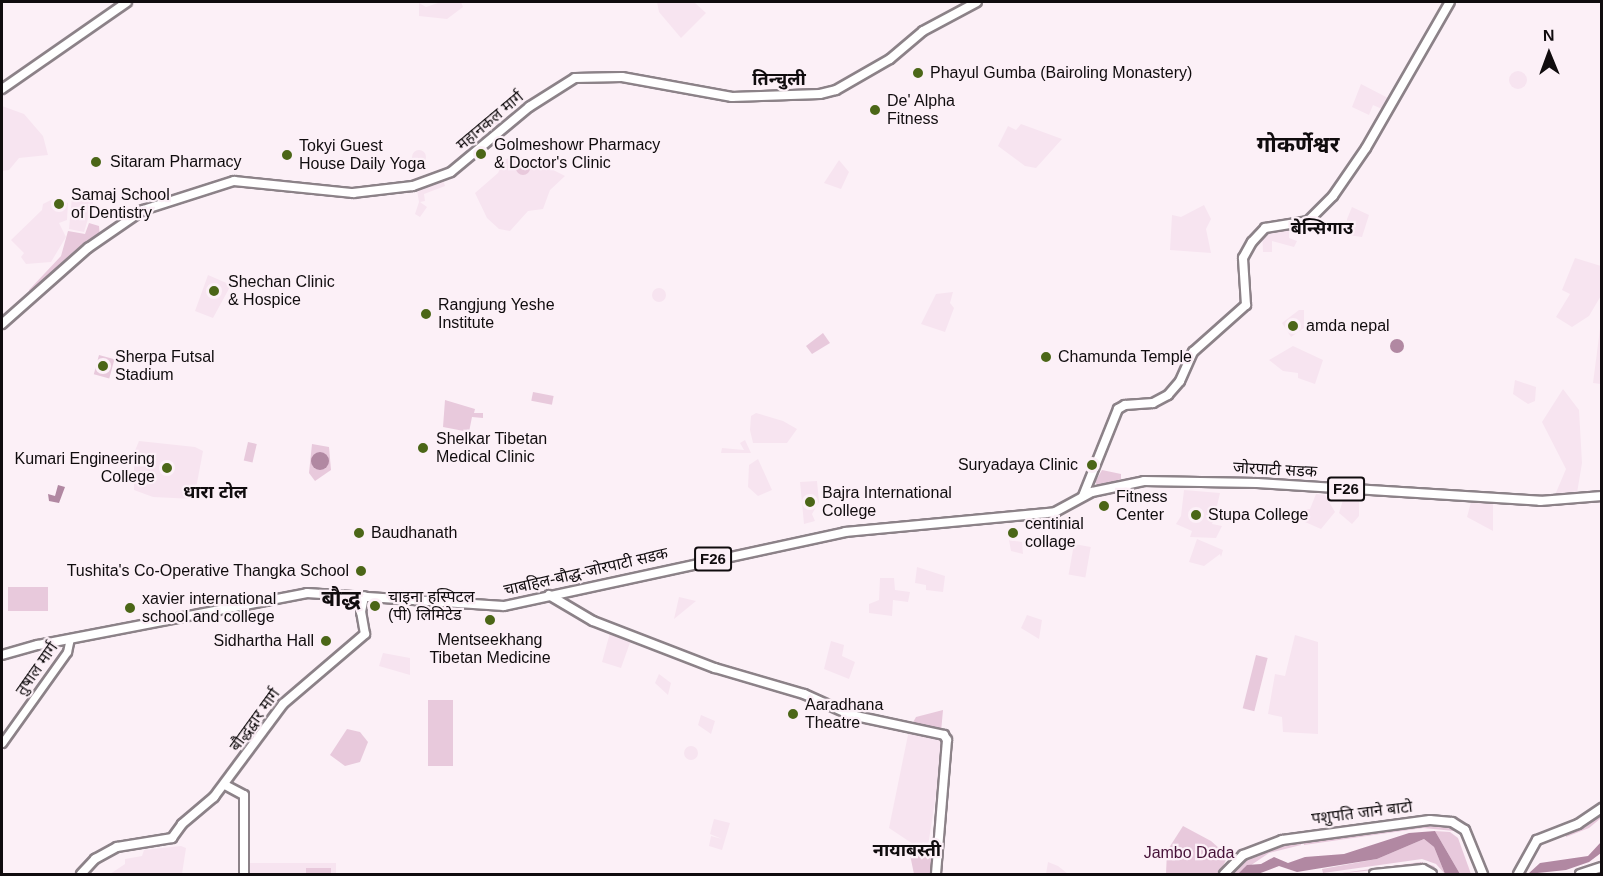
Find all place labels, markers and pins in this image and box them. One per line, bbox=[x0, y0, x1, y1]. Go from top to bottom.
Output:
place label: Phayul Gumba (Bairoling Monastery) bbox=[930, 63, 1192, 83]
marker: Phayul Gumba (Bairoling Monastery) bbox=[911, 66, 925, 80]
place label: De' Alpha Fitness bbox=[887, 91, 956, 129]
marker: De' Alpha Fitness bbox=[868, 103, 882, 117]
place label: Golmeshowr Pharmacy & Doctor's Clinic bbox=[494, 135, 660, 173]
place label: Tokyi Guest House Daily Yoga bbox=[299, 136, 426, 174]
marker: Golmeshowr Pharmacy & Doctor's Clinic bbox=[472, 145, 490, 163]
marker: Tokyi Guest House Daily Yoga bbox=[280, 148, 294, 162]
place label: Sitaram Pharmacy bbox=[110, 152, 242, 172]
marker: Sitaram Pharmacy bbox=[87, 153, 105, 171]
place label: Samaj School of Dentistry bbox=[71, 185, 170, 223]
marker: Samaj School of Dentistry bbox=[52, 197, 66, 211]
place label: Shechan Clinic & Hospice bbox=[228, 272, 335, 310]
marker: Shechan Clinic & Hospice bbox=[205, 282, 223, 300]
place label: Rangjung Yeshe Institute bbox=[438, 295, 555, 333]
marker: Rangjung Yeshe Institute bbox=[419, 307, 433, 321]
place label: amda nepal bbox=[1306, 316, 1390, 336]
marker: amda nepal bbox=[1284, 317, 1302, 335]
place label: Sherpa Futsal Stadium bbox=[115, 347, 215, 385]
place label: Chamunda Temple bbox=[1058, 347, 1192, 367]
marker: Chamunda Temple bbox=[1039, 350, 1053, 364]
marker: Sherpa Futsal Stadium bbox=[96, 359, 110, 373]
place label: Shelkar Tibetan Medical Clinic bbox=[436, 429, 547, 467]
marker: Shelkar Tibetan Medical Clinic bbox=[414, 439, 432, 457]
place label: Kumari Engineering College bbox=[14, 449, 155, 487]
place label: Suryadaya Clinic bbox=[958, 455, 1078, 475]
marker: Suryadaya Clinic bbox=[1083, 456, 1101, 474]
marker: Kumari Engineering College bbox=[160, 461, 174, 475]
place label: Bajra International College bbox=[822, 483, 952, 521]
place label: Fitness Center bbox=[1116, 487, 1168, 525]
marker: Bajra International College bbox=[803, 495, 817, 509]
marker: Fitness Center bbox=[1097, 499, 1111, 513]
place label: Stupa College bbox=[1208, 505, 1309, 525]
marker: Stupa College bbox=[1189, 508, 1203, 522]
place label: centinial collage bbox=[1025, 514, 1084, 552]
place label: Baudhanath bbox=[371, 523, 457, 543]
marker: Baudhanath bbox=[352, 526, 366, 540]
marker: centinial collage bbox=[1006, 526, 1020, 540]
place label: Tushita's Co-Operative Thangka School bbox=[66, 561, 349, 581]
marker: Tushita's Co-Operative Thangka School bbox=[354, 564, 368, 578]
place label: चाइना हस्पिटल (पी) लिमिटेड bbox=[388, 587, 474, 625]
place label: xavier international school and college bbox=[142, 589, 276, 627]
marker: चाइना हस्पिटल (पी) लिमिटेड bbox=[366, 597, 384, 615]
marker: xavier international school and college bbox=[123, 601, 137, 615]
marker: Mentseekhang Tibetan Medicine bbox=[481, 611, 499, 629]
place label: Mentseekhang Tibetan Medicine bbox=[429, 630, 551, 668]
place label: Sidhartha Hall bbox=[214, 631, 314, 651]
marker: Sidhartha Hall bbox=[319, 634, 333, 648]
place label: Aaradhana Theatre bbox=[805, 695, 883, 733]
marker: Aaradhana Theatre bbox=[786, 707, 800, 721]

